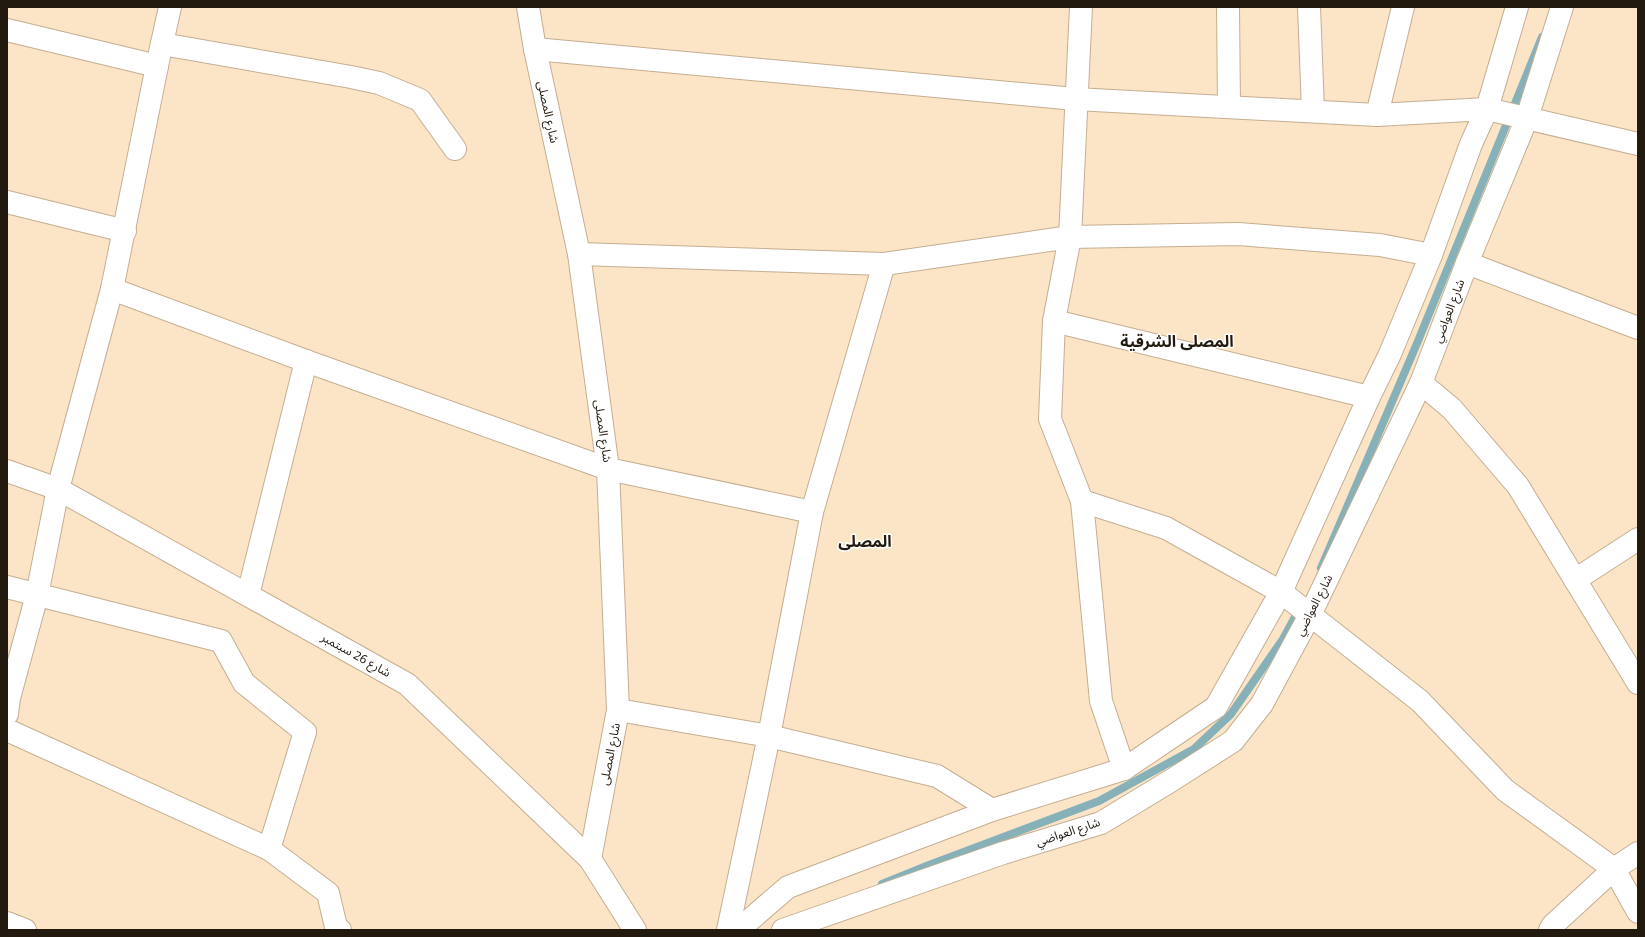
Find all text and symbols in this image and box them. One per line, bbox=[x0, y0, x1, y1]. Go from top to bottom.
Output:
street label: شارع المصلى bbox=[533, 79, 563, 145]
street label: شارع العواضي bbox=[1429, 277, 1470, 346]
district label: المصلى الشرقية bbox=[1120, 330, 1234, 352]
street label: شارع المصلى bbox=[590, 398, 616, 464]
district label: المصلى bbox=[838, 530, 892, 552]
street label: شارع العواضي bbox=[1291, 571, 1338, 639]
street label: شارع 26 سبتمبر bbox=[317, 628, 394, 682]
street label: شارع المصلى bbox=[595, 721, 625, 787]
street label: شارع العواضي bbox=[1033, 813, 1103, 852]

